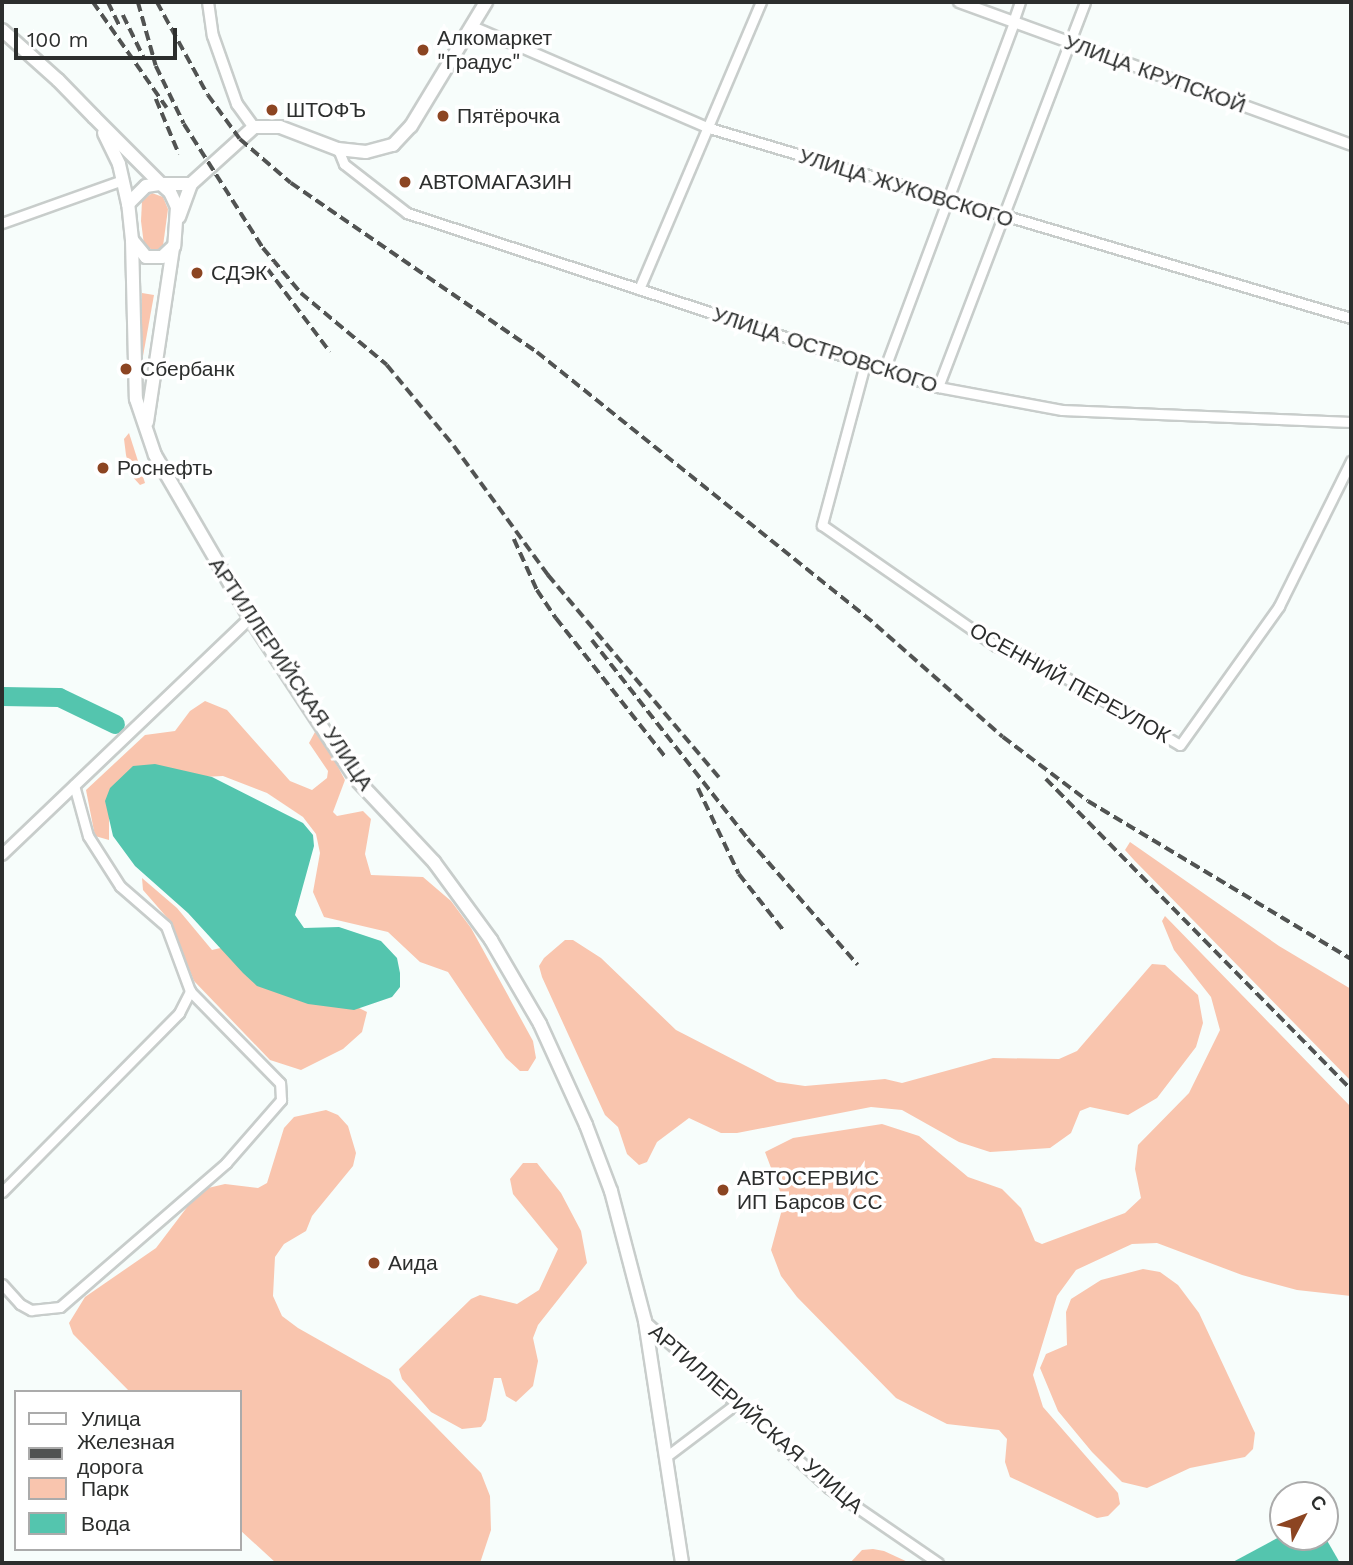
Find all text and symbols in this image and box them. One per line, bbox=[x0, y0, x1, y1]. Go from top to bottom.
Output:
scale bar bbox=[18, 14, 180, 58]
place label: Алкомаркет "Градус" bbox=[437, 25, 552, 75]
text: 100 m bbox=[27, 27, 89, 52]
street label: УЛИЦА КРУПСКОЙ bbox=[1061, 29, 1249, 119]
marker: Алкомаркет "Градус" bbox=[415, 42, 431, 58]
place label: ШТОФЪ bbox=[286, 97, 366, 123]
marker: ШТОФЪ bbox=[264, 102, 280, 118]
place label: Пятёрочка bbox=[457, 103, 560, 129]
marker: Пятёрочка bbox=[435, 108, 451, 124]
street label: УЛИЦА ЖУКОВСКОГО bbox=[796, 143, 1016, 233]
place label: АВТОМАГАЗИН bbox=[419, 169, 572, 195]
marker: АВТОМАГАЗИН bbox=[397, 174, 413, 190]
place label: СДЭК bbox=[211, 260, 267, 286]
marker: СДЭК bbox=[189, 265, 205, 281]
street label: УЛИЦА ОСТРОВСКОГО bbox=[709, 302, 941, 398]
place label: Сбербанк bbox=[140, 356, 234, 382]
marker: Сбербанк bbox=[118, 361, 134, 377]
place label: Роснефть bbox=[117, 455, 213, 481]
marker: Роснефть bbox=[95, 460, 111, 476]
street label: АРТИЛЛЕРИЙСКАЯ УЛИЦА bbox=[204, 553, 378, 795]
street label: ОСЕННИЙ ПЕРЕУЛОК bbox=[965, 617, 1175, 749]
place label: АВТОСЕРВИС ИП Барсов СС bbox=[737, 1165, 883, 1215]
marker: АВТОСЕРВИС ИП Барсов СС bbox=[715, 1182, 731, 1198]
place label: Аида bbox=[388, 1250, 438, 1276]
marker: Аида bbox=[366, 1255, 382, 1271]
street label: АРТИЛЛЕРИЙСКАЯ УЛИЦА bbox=[644, 1319, 868, 1519]
legend bbox=[14, 1390, 242, 1551]
text: Улица bbox=[81, 1406, 141, 1431]
text: Железная дорога bbox=[77, 1429, 175, 1479]
text: Парк bbox=[81, 1476, 129, 1501]
north arrow bbox=[1269, 1481, 1339, 1551]
text: С bbox=[1305, 1490, 1332, 1516]
text: Вода bbox=[81, 1511, 130, 1536]

